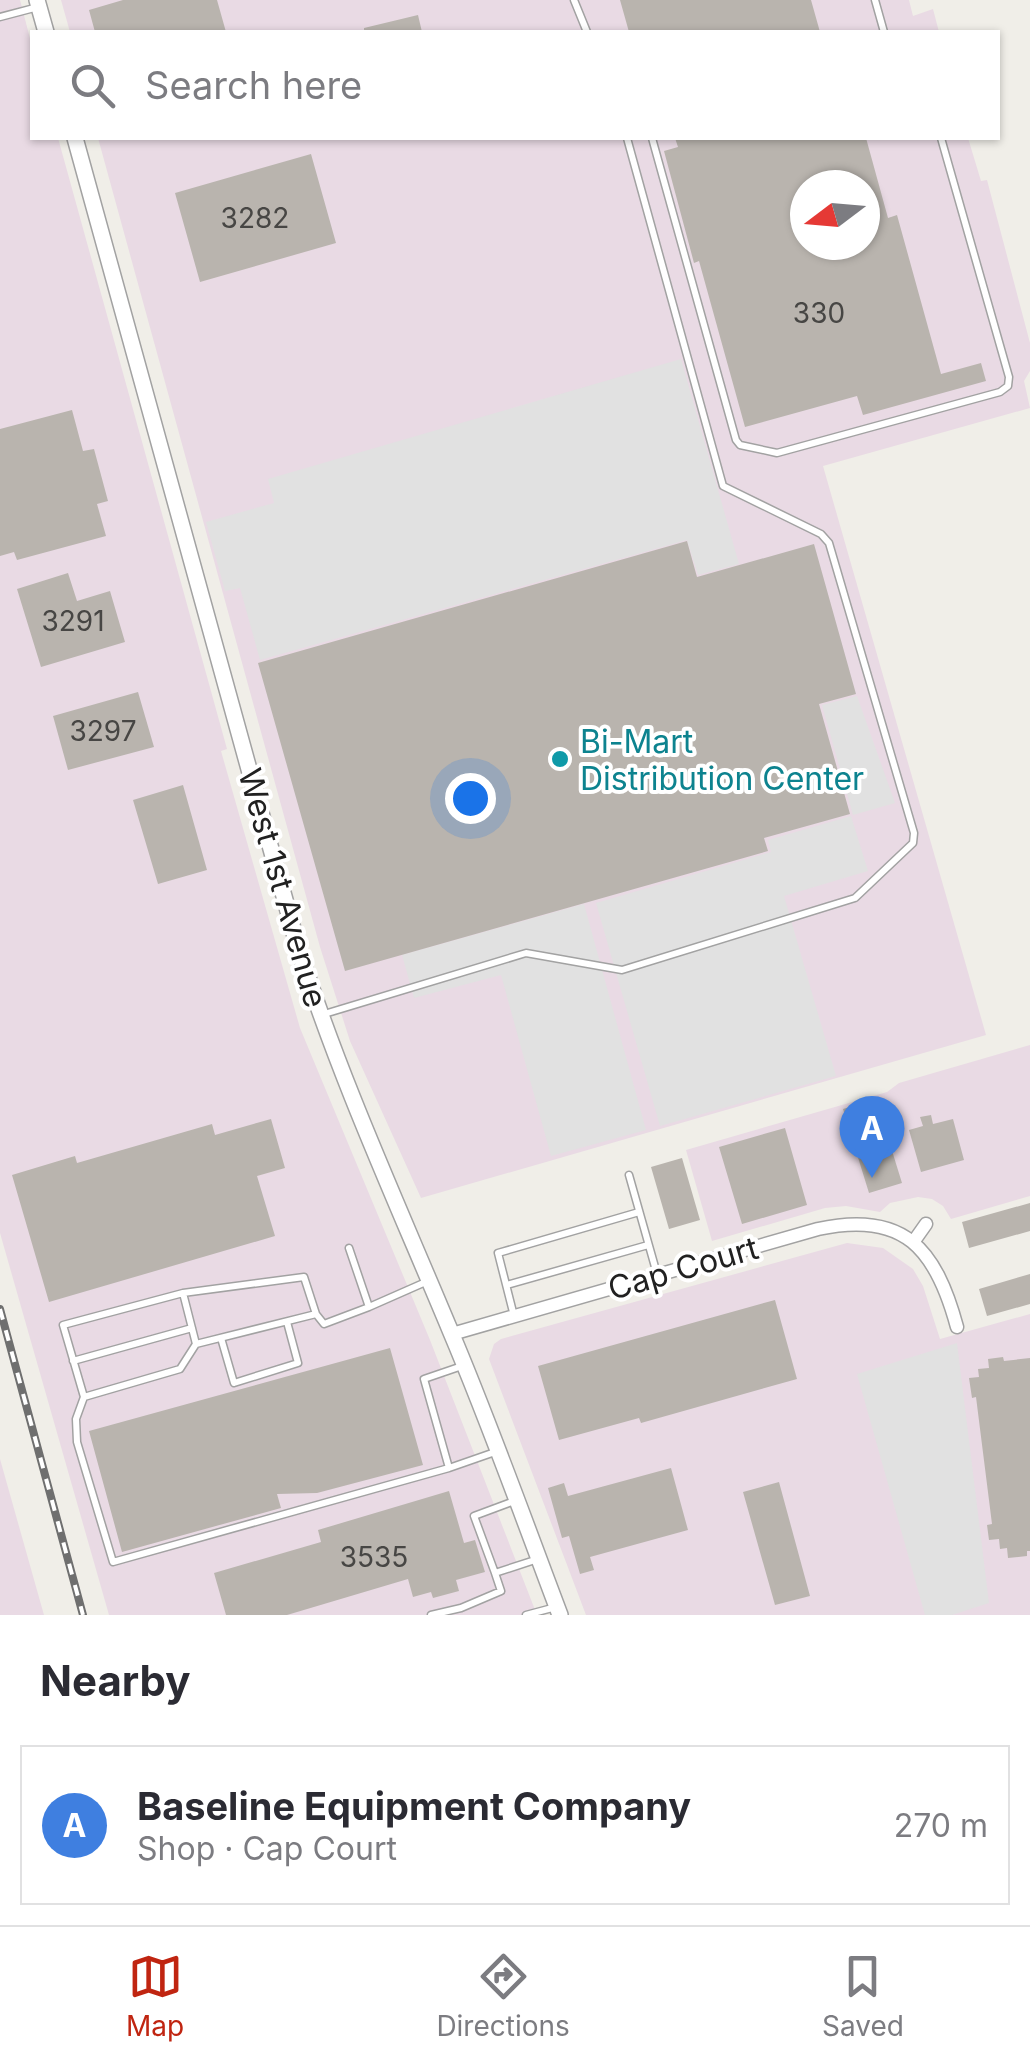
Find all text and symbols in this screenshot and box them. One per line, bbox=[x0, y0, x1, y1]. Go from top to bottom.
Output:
search box bbox=[30, 30, 1000, 140]
icon: search bbox=[65, 58, 120, 113]
text: Search here bbox=[145, 62, 362, 108]
north arrow bbox=[790, 170, 880, 260]
house number: 3282 bbox=[221, 201, 289, 235]
house number: 330 bbox=[793, 296, 845, 330]
house number: 3291 bbox=[41, 604, 105, 638]
house number: 3297 bbox=[69, 714, 137, 748]
place label: Bi-Mart Distribution Center bbox=[580, 722, 864, 798]
marker: Bi-Mart Distribution Center bbox=[549, 748, 571, 770]
street label: West 1st Avenue bbox=[230, 764, 336, 1012]
your location bbox=[445, 773, 496, 824]
pin: A bbox=[840, 1096, 904, 1178]
street label: Cap Court bbox=[603, 1228, 763, 1308]
house number: 3535 bbox=[340, 1540, 408, 1574]
text: Nearby bbox=[40, 1655, 191, 1706]
text: Baseline Equipment Company bbox=[137, 1783, 691, 1829]
text: A bbox=[63, 1806, 86, 1845]
text: 270 m bbox=[894, 1806, 988, 1845]
text: Shop · Cap Court bbox=[137, 1829, 397, 1868]
tab: Map bbox=[126, 1949, 184, 2043]
tab: Directions bbox=[436, 1949, 570, 2043]
tab: Saved bbox=[822, 1949, 904, 2043]

